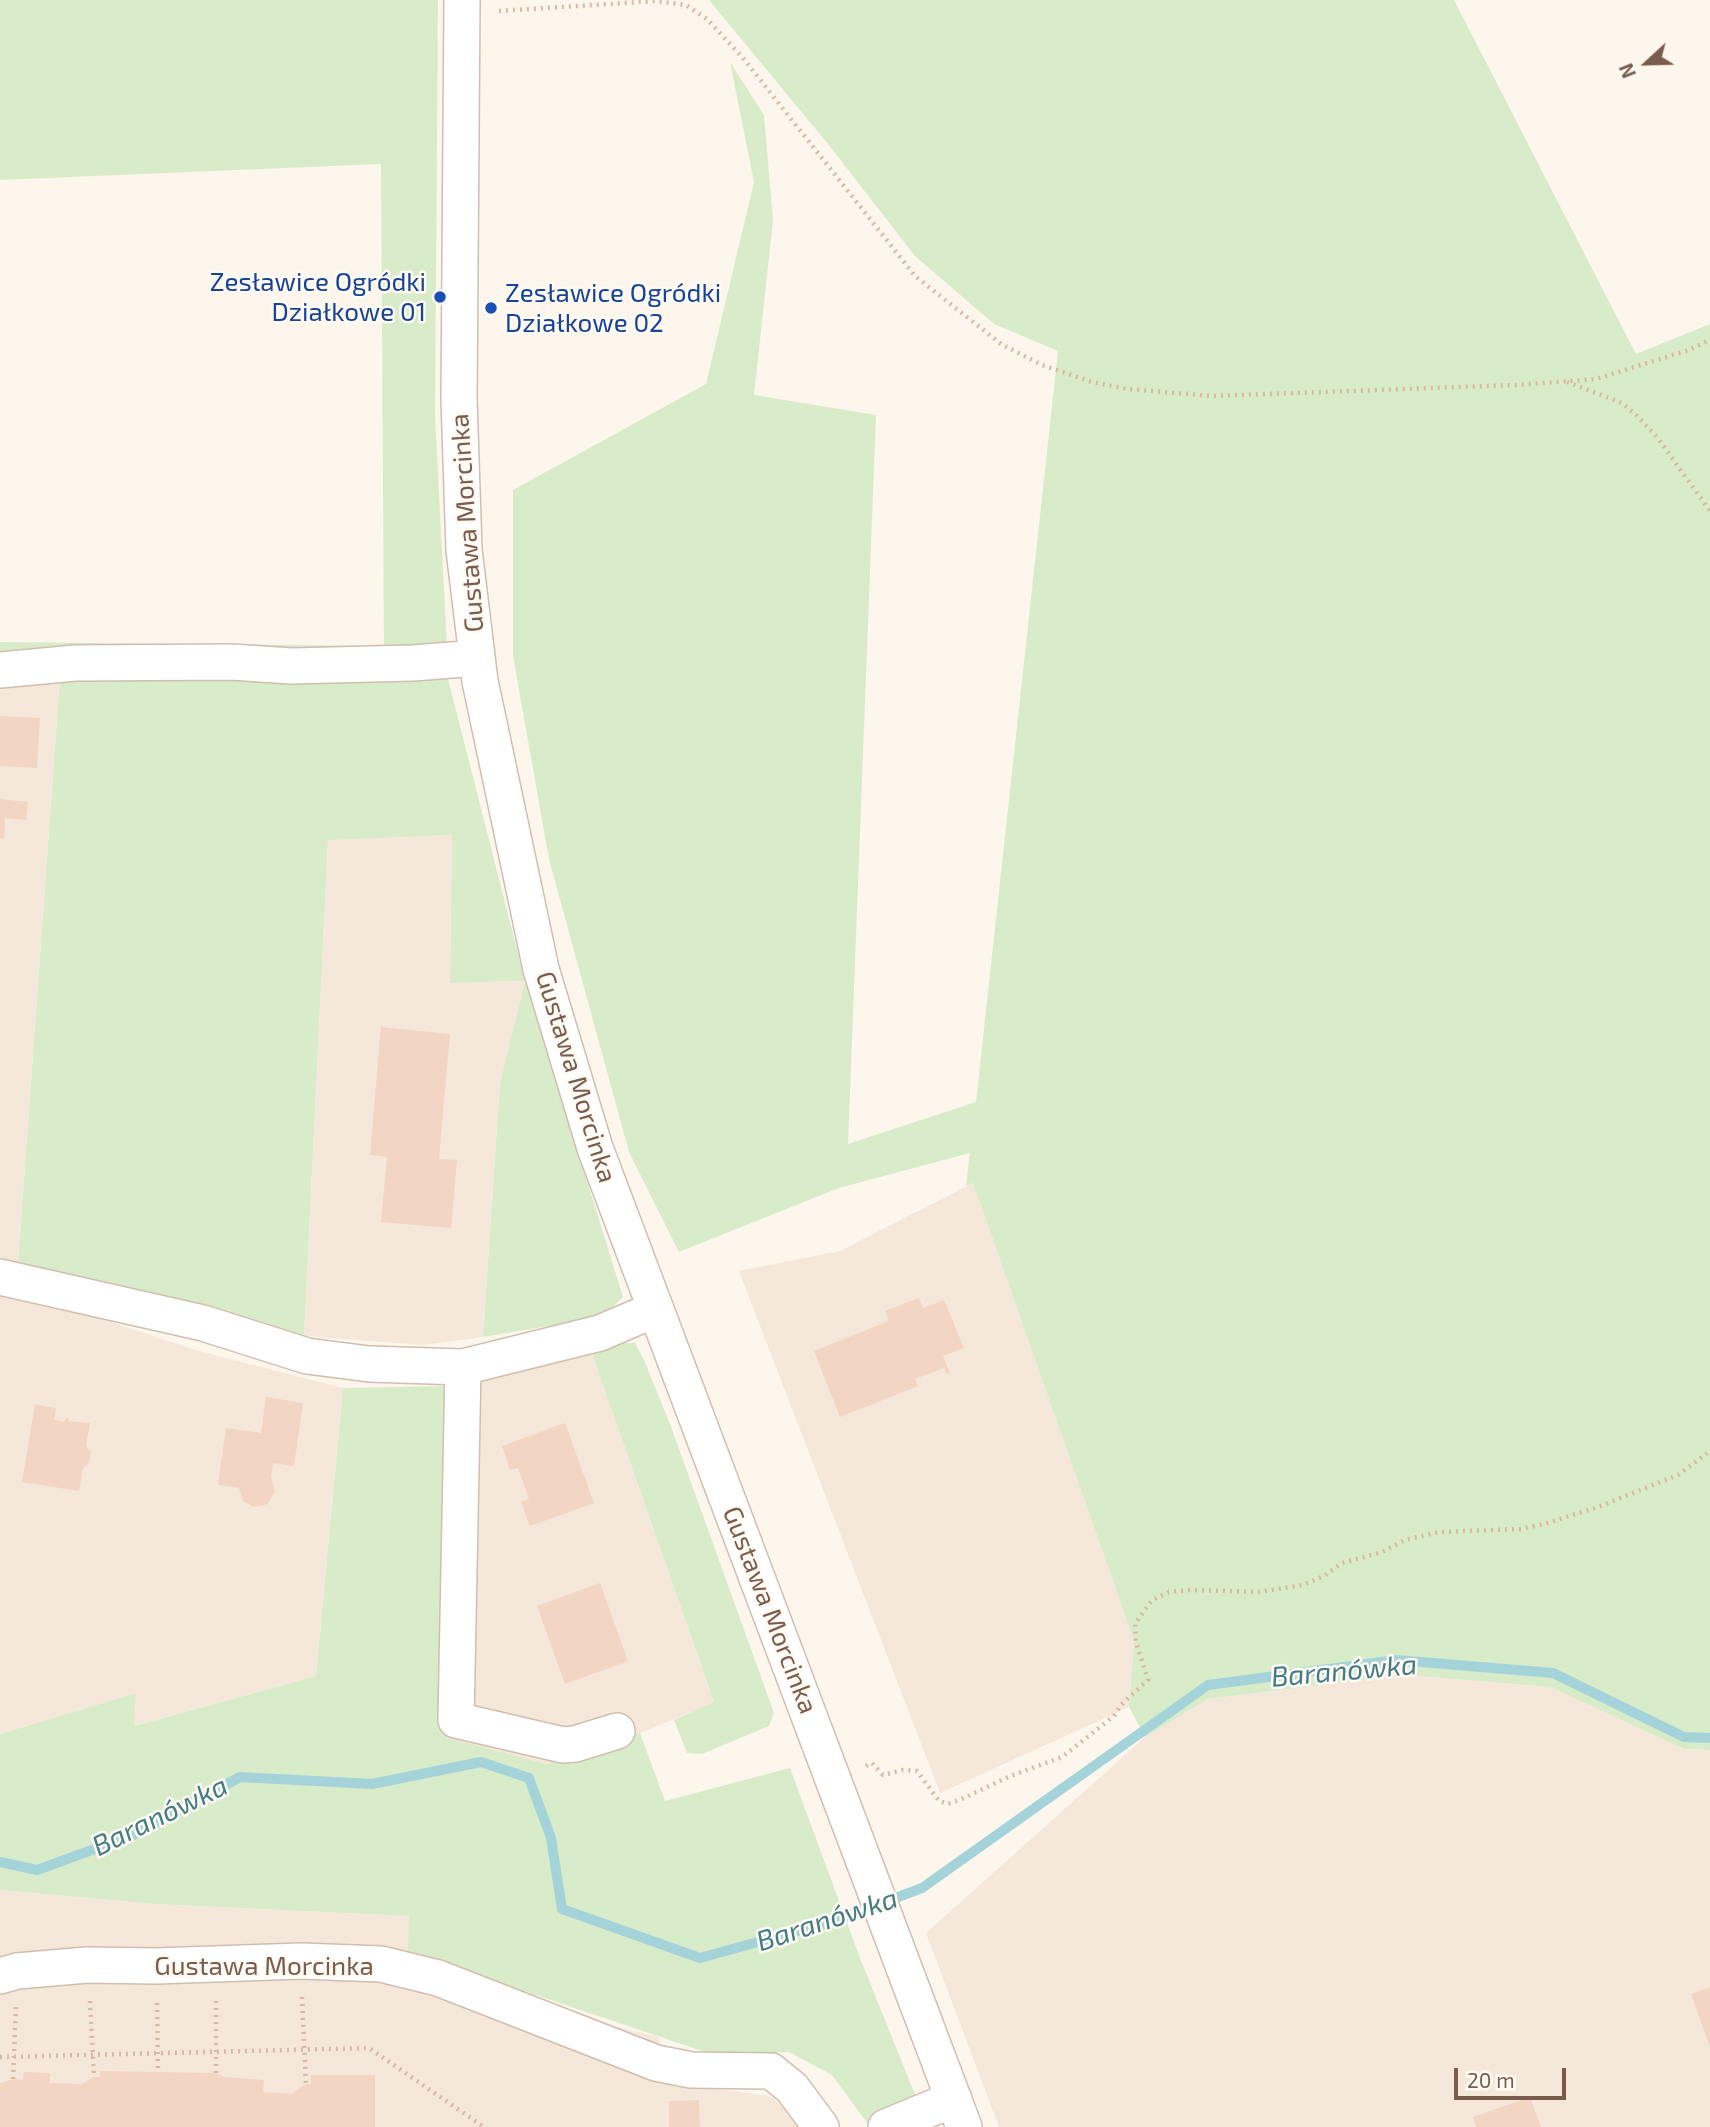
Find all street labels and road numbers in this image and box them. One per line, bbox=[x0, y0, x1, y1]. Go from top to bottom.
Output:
street label: Gustawa Morcinka bbox=[444, 412, 490, 634]
street label: Gustawa Morcinka bbox=[529, 968, 623, 1186]
street label: Gustawa Morcinka bbox=[716, 1502, 824, 1718]
street label: Gustawa Morcinka bbox=[154, 1950, 374, 1982]

